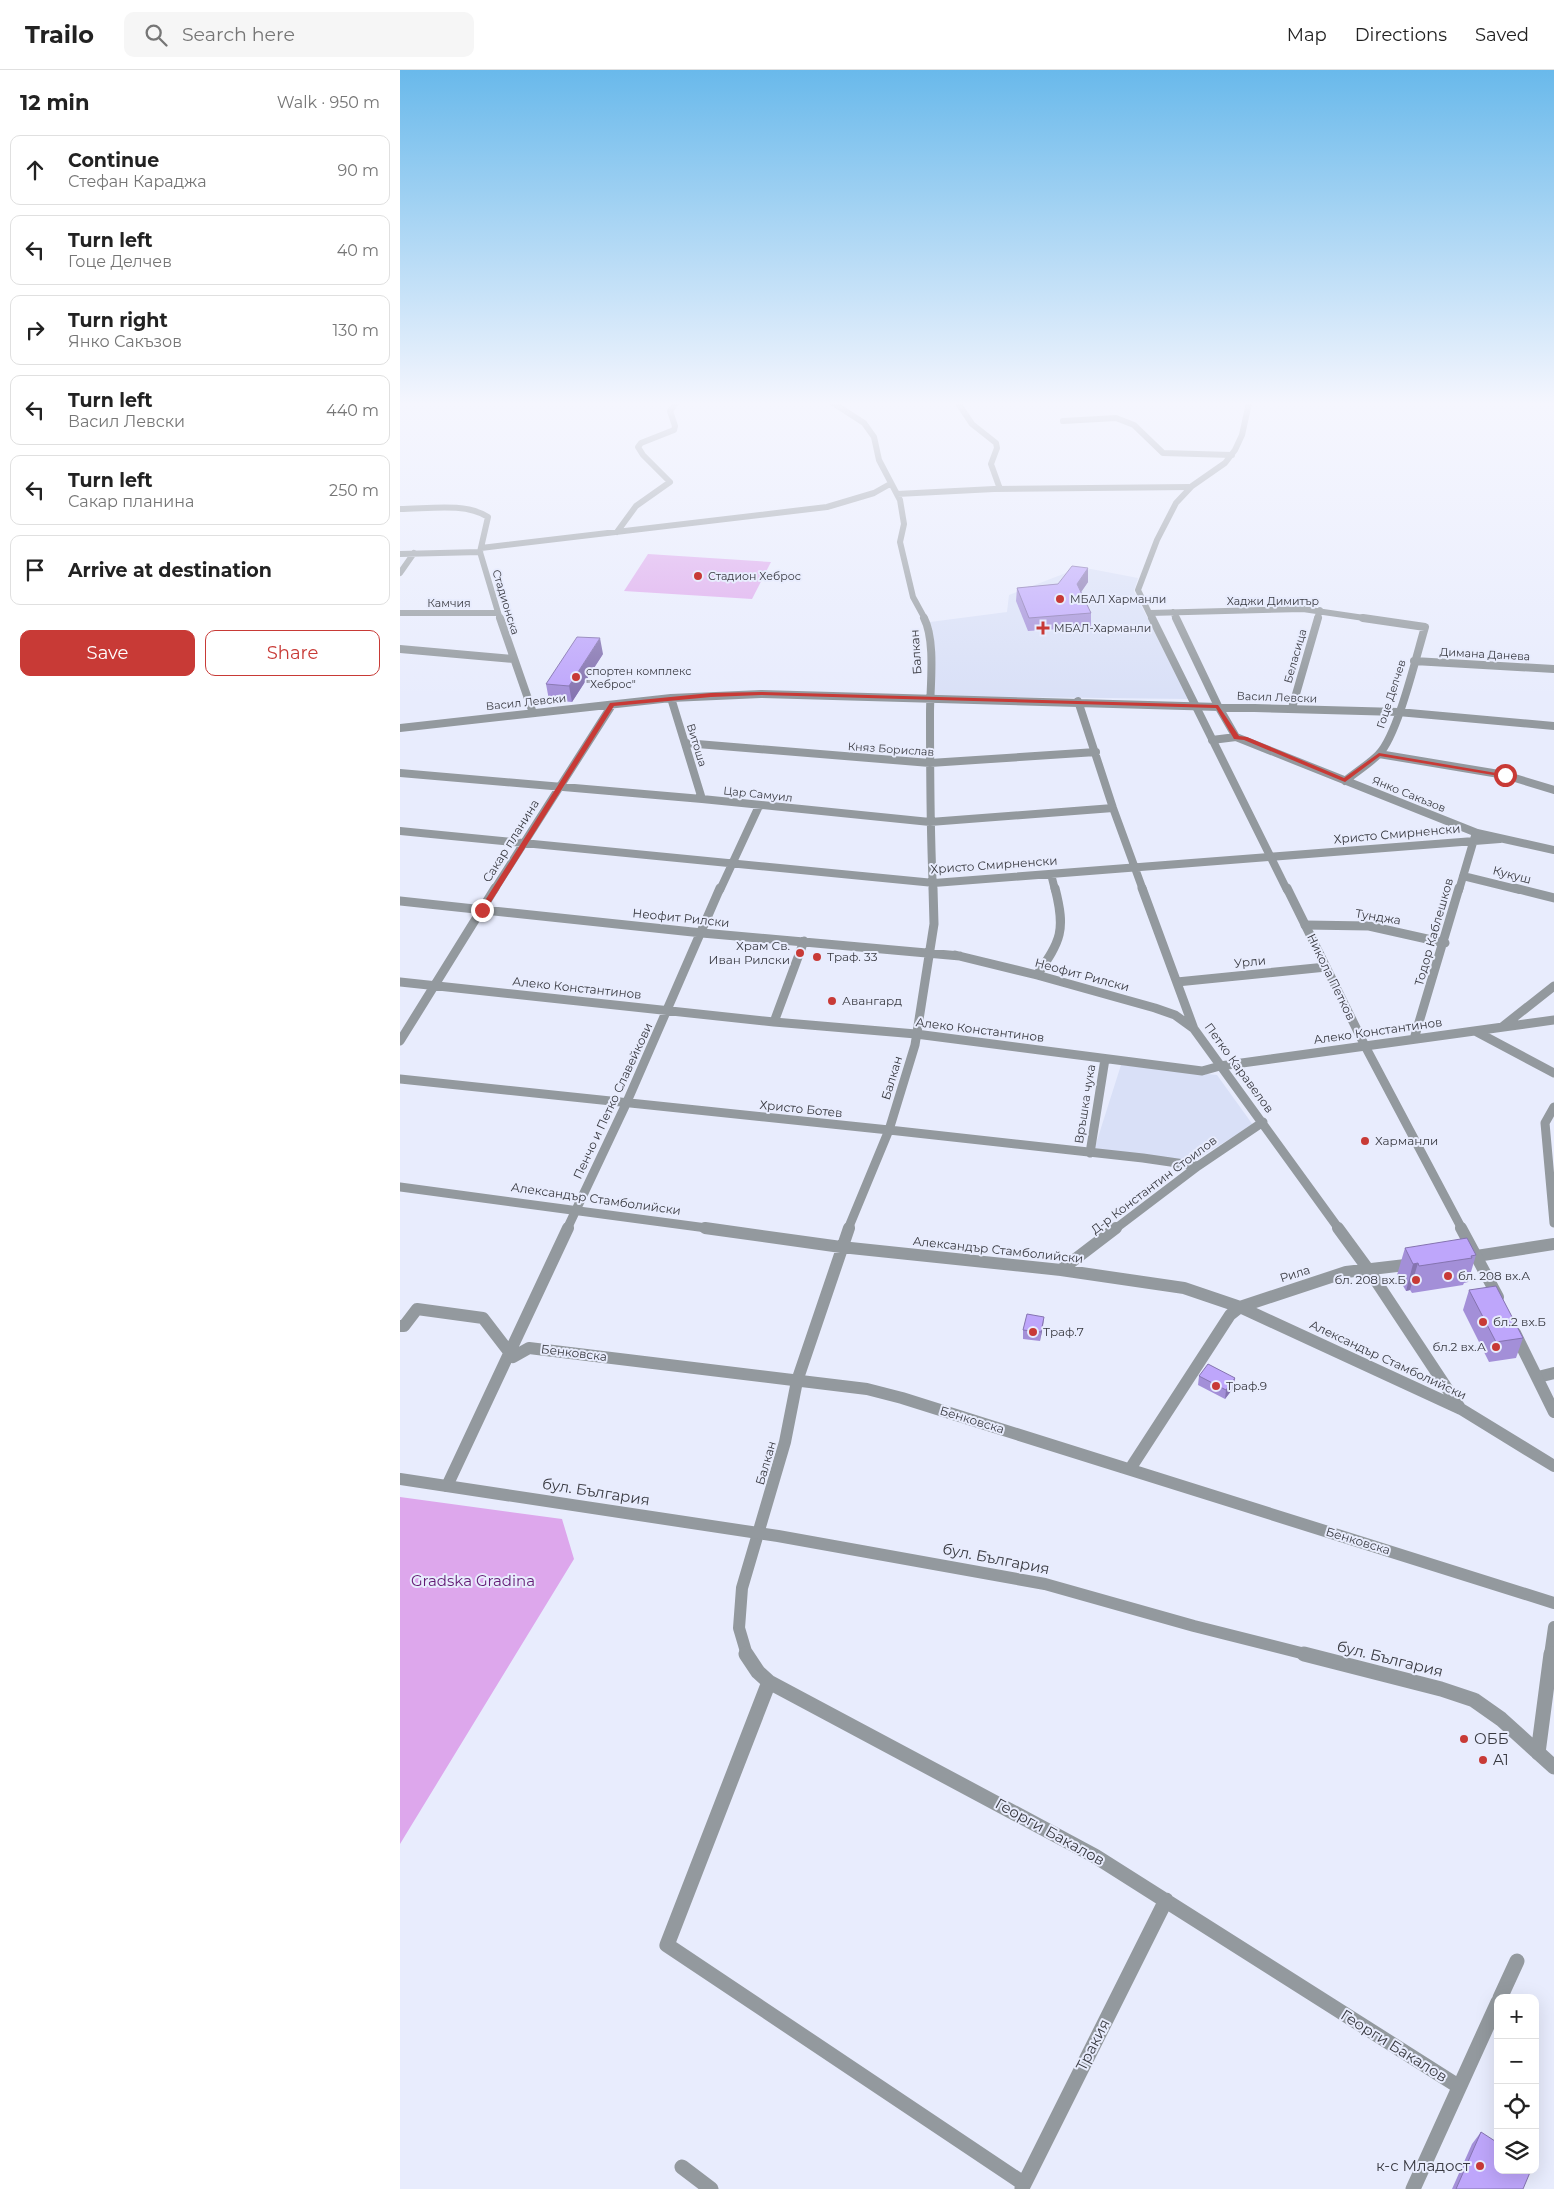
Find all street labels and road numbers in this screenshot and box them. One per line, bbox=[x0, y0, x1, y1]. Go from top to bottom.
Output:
street label: Стадионска bbox=[489, 568, 523, 636]
street label: Хаджи Димитър bbox=[1227, 594, 1319, 608]
street label: Камчия bbox=[427, 596, 471, 610]
street label: Беласица bbox=[1281, 627, 1309, 685]
street label: Балкан bbox=[906, 629, 925, 675]
street label: Димана Данева bbox=[1439, 645, 1531, 663]
street label: Гоце Делчев bbox=[1373, 658, 1409, 730]
street label: Васил Левски bbox=[1237, 689, 1317, 705]
street label: Васил Левски bbox=[485, 691, 567, 713]
street label: Витоша bbox=[684, 722, 710, 768]
street label: Княз Борислав bbox=[847, 739, 935, 759]
street label: Янко Сакъзов bbox=[1370, 773, 1448, 815]
street label: Цар Самуил bbox=[723, 783, 793, 805]
street label: Сакар планина bbox=[479, 797, 542, 885]
street label: Христо Смирненски bbox=[1333, 820, 1461, 847]
street label: Христо Смирненски bbox=[930, 853, 1058, 876]
street label: Кукуш bbox=[1491, 862, 1533, 887]
street label: Тодор Каблешков bbox=[1411, 876, 1456, 988]
street label: Неофит Рилски bbox=[632, 905, 730, 930]
street label: Тунджа bbox=[1354, 905, 1402, 928]
street label: Никола Петков bbox=[1304, 931, 1359, 1023]
street label: Урли bbox=[1233, 952, 1267, 971]
street label: Неофит Рилски bbox=[1033, 955, 1131, 994]
street label: Алеко Константинов bbox=[512, 973, 642, 1002]
street label: Алеко Константинов bbox=[915, 1014, 1045, 1045]
street label: Алеко Константинов bbox=[1313, 1014, 1443, 1047]
street label: Пенчо и Петко Славейкови bbox=[570, 1020, 655, 1181]
street label: Петко Каравелов bbox=[1202, 1020, 1277, 1116]
street label: Балкан bbox=[878, 1054, 905, 1102]
street label: Връшка чука bbox=[1071, 1063, 1098, 1145]
street label: Христо Ботев bbox=[759, 1097, 843, 1120]
street label: Д-р Константин Стоилов bbox=[1088, 1132, 1220, 1237]
street label: Александър Стамболийски bbox=[510, 1179, 682, 1218]
street label: Александър Стамболийски bbox=[912, 1233, 1084, 1266]
street label: Рила bbox=[1278, 1262, 1312, 1285]
street label: Александър Стамболийски bbox=[1307, 1317, 1469, 1403]
street label: Бенковска bbox=[540, 1341, 608, 1364]
street label: Бенковска bbox=[938, 1403, 1006, 1436]
street label: Балкан bbox=[752, 1439, 779, 1487]
street label: бул. България bbox=[541, 1474, 651, 1509]
street label: Бенковска bbox=[1324, 1524, 1392, 1557]
street label: бул. България bbox=[941, 1539, 1051, 1578]
street label: бул. България bbox=[1335, 1636, 1445, 1681]
street label: Георги Бакалов bbox=[992, 1794, 1108, 1870]
street label: Георги Бакалов bbox=[1337, 2005, 1451, 2086]
street label: Тракия bbox=[1071, 2016, 1114, 2074]

